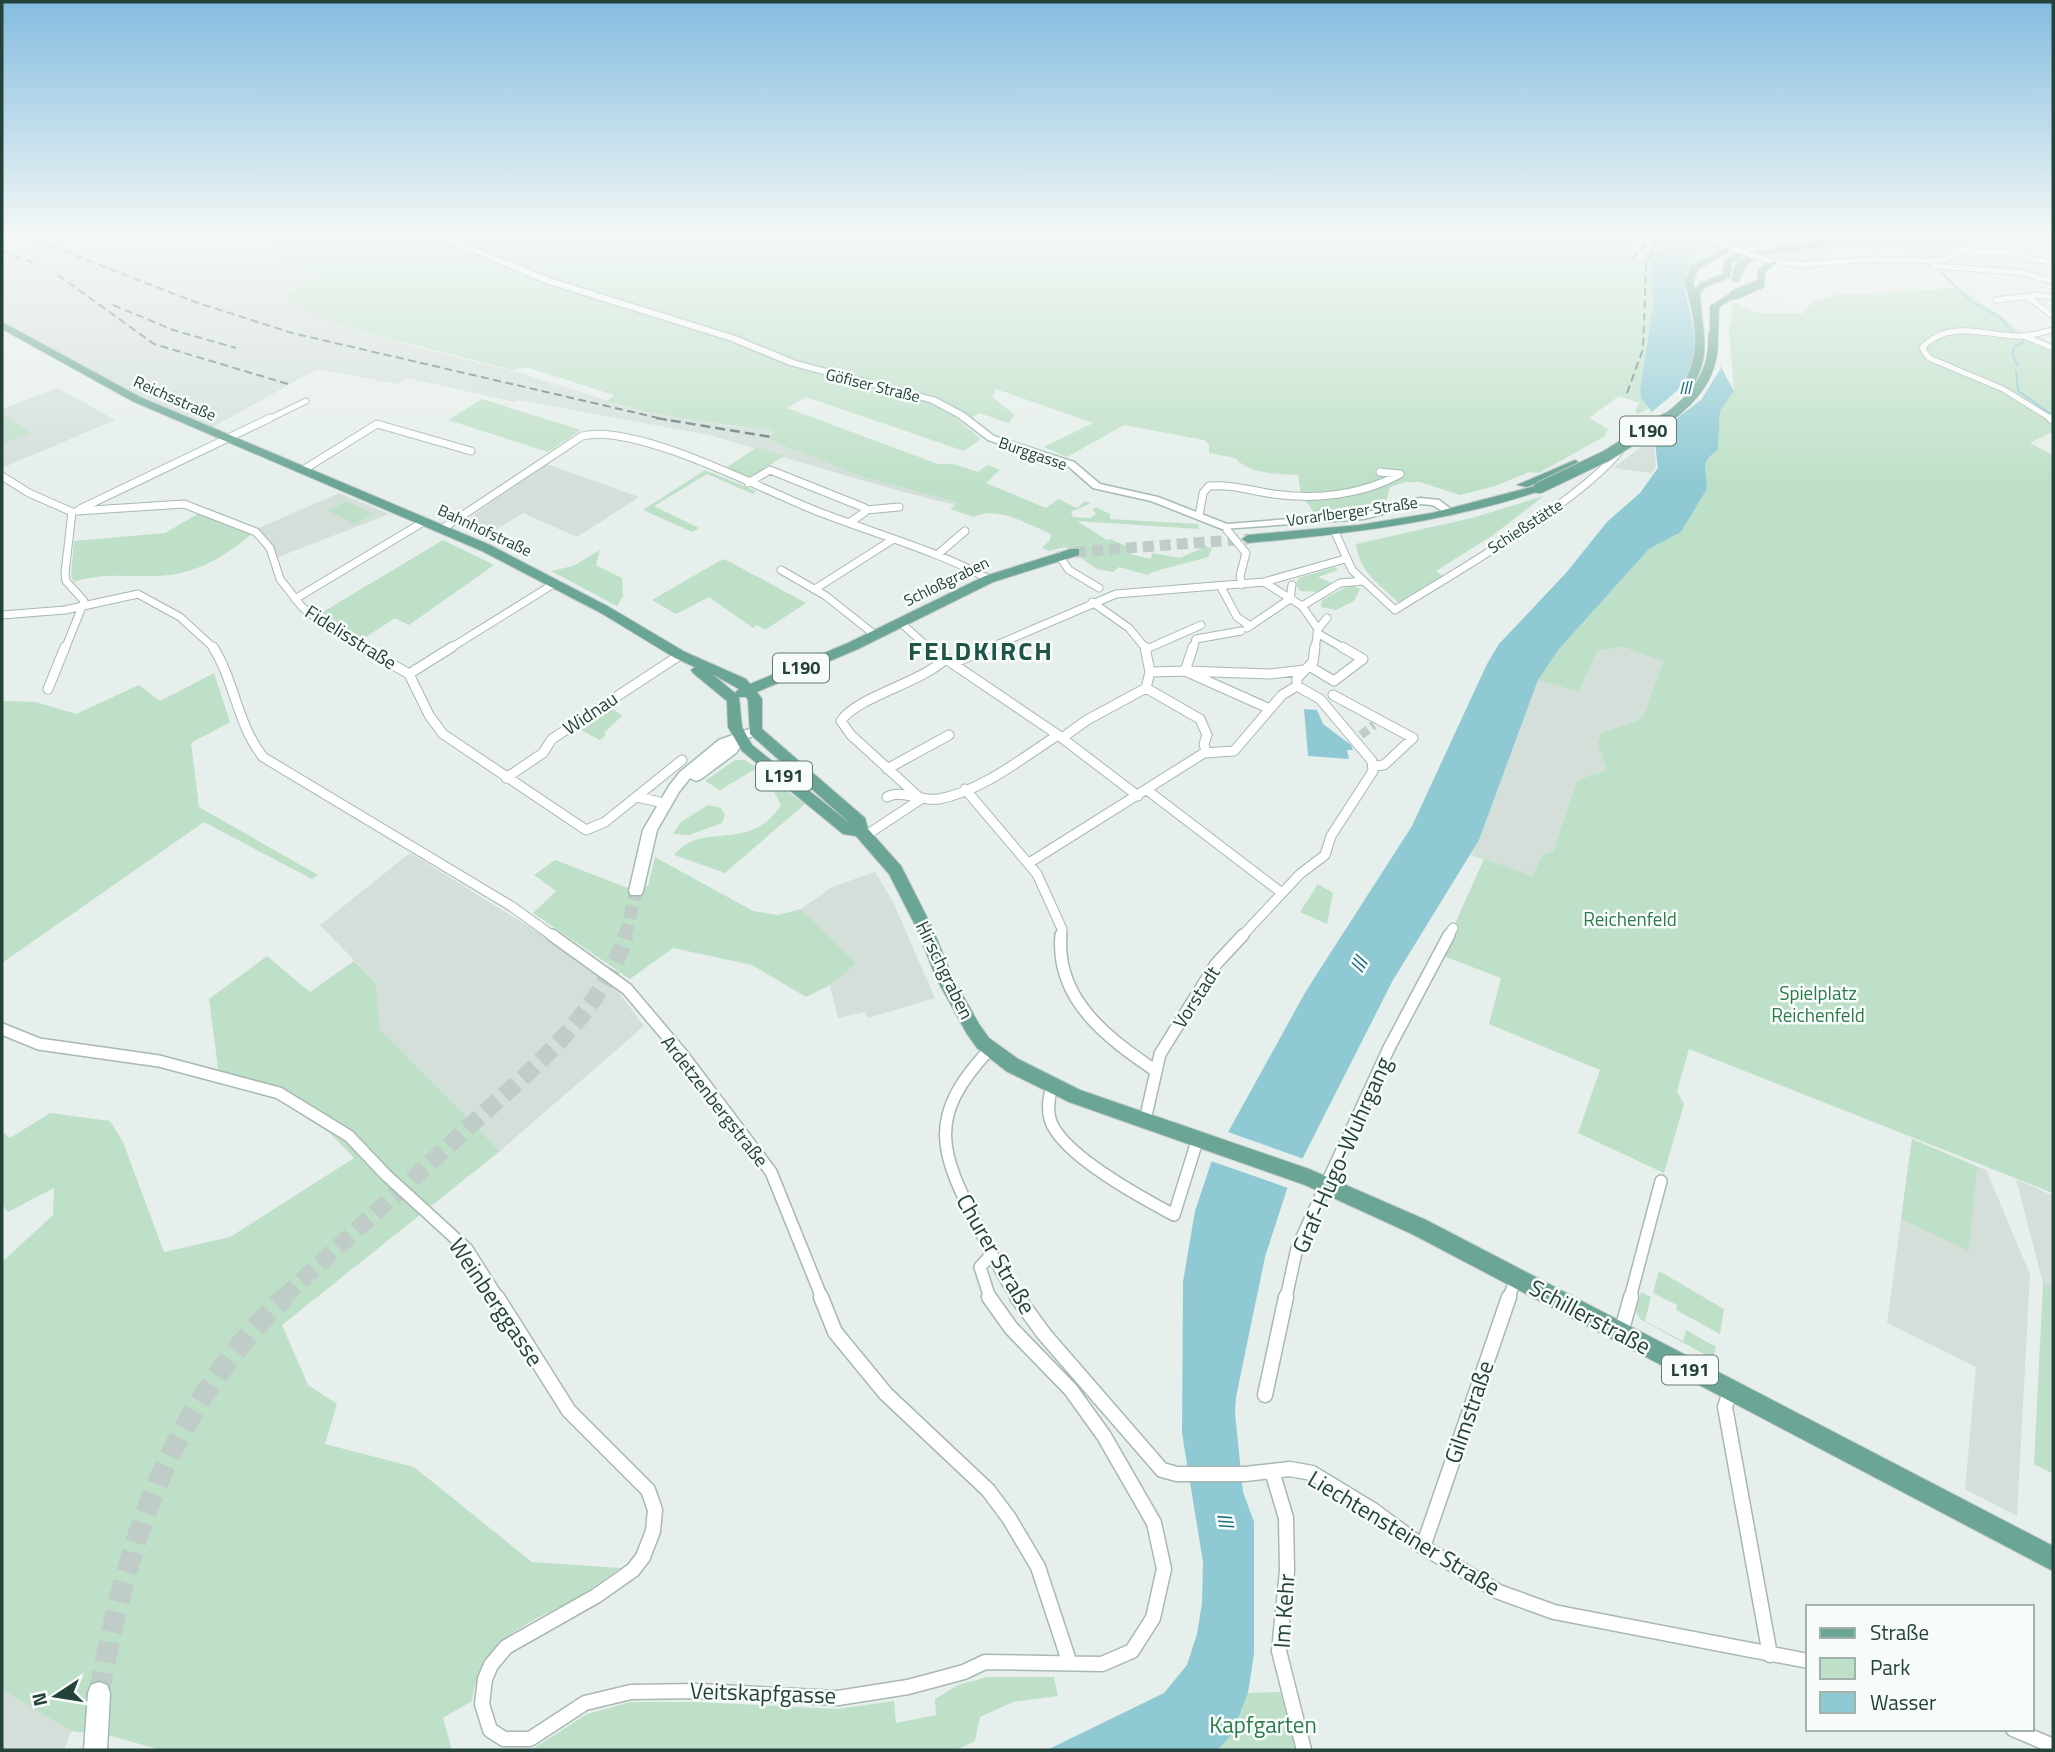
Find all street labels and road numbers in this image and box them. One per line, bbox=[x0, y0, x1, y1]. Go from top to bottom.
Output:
street label: Göfiser Straße bbox=[823, 362, 923, 408]
street label: Reichsstraße bbox=[130, 369, 220, 427]
road number: L190 bbox=[1620, 416, 1676, 446]
street label: Burggasse bbox=[995, 430, 1071, 476]
street label: Vorarlberger Straße bbox=[1285, 490, 1419, 532]
street label: Schießstätte bbox=[1483, 493, 1567, 559]
street label: Bahnhofstraße bbox=[434, 498, 536, 562]
street label: Schloßgraben bbox=[899, 550, 993, 612]
street label: Fidelisstraße bbox=[300, 597, 403, 676]
road number: L190 bbox=[773, 654, 829, 682]
street label: Widnau bbox=[556, 684, 623, 742]
road number: L191 bbox=[756, 762, 812, 790]
street label: Hirschgraben bbox=[909, 916, 982, 1024]
street label: Vorstadt bbox=[1165, 960, 1227, 1033]
street label: Ardetzenbergstraße bbox=[655, 1029, 776, 1173]
street label: Graf-Hugo-Wuhrgang bbox=[1283, 1051, 1401, 1259]
street label: Churer Straße bbox=[948, 1187, 1045, 1321]
street label: Weinberggasse bbox=[440, 1230, 552, 1373]
street label: Schillerstraße bbox=[1523, 1270, 1657, 1363]
street label: Gilmstraße bbox=[1435, 1356, 1502, 1468]
road number: L191 bbox=[1662, 1356, 1718, 1385]
street label: Liechtensteiner Straße bbox=[1301, 1461, 1507, 1604]
street label: Im Kehr bbox=[1263, 1572, 1304, 1649]
street label: Veitskapfgasse bbox=[689, 1672, 837, 1713]

